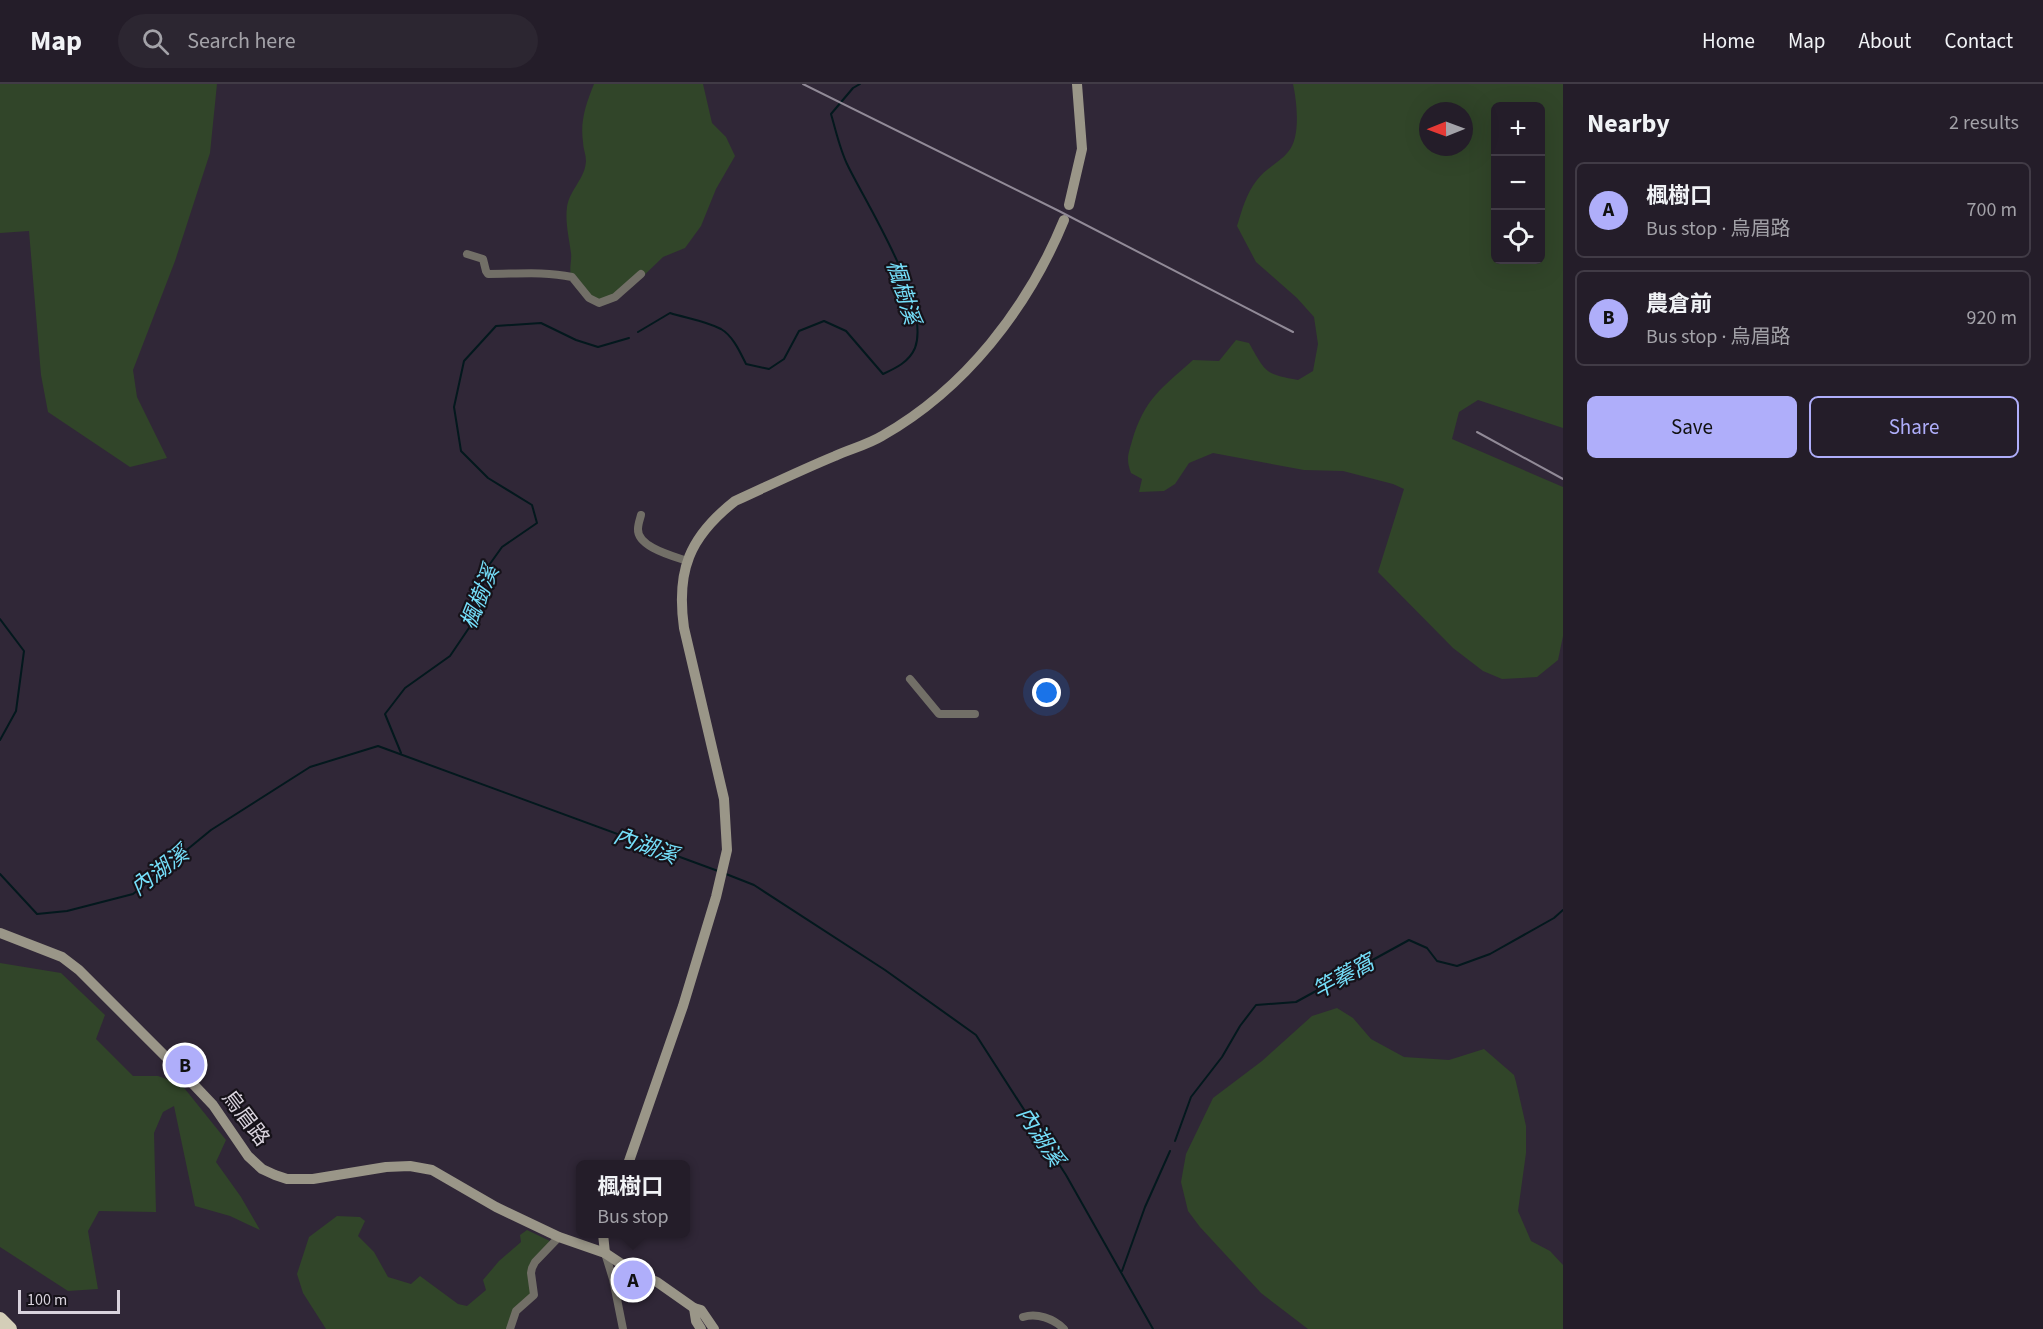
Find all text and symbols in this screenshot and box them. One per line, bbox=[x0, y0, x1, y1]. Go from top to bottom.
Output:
search box bbox=[118, 14, 538, 68]
text: Map bbox=[30, 21, 82, 61]
icon: search bbox=[139, 25, 172, 58]
text: Search here bbox=[187, 25, 296, 57]
text: Home bbox=[1702, 26, 1755, 56]
text: Map bbox=[1788, 26, 1826, 56]
text: About bbox=[1859, 26, 1911, 56]
text: Contact bbox=[1944, 26, 2013, 56]
north arrow bbox=[1419, 102, 1473, 156]
map controls bbox=[1491, 102, 1545, 264]
button: + bbox=[1491, 102, 1545, 156]
text: Nearby bbox=[1587, 105, 1670, 142]
text: 2 results bbox=[1949, 109, 2019, 137]
button: − bbox=[1491, 156, 1545, 210]
text: 楓樹口 bbox=[1646, 180, 1712, 212]
text: A bbox=[1603, 196, 1614, 224]
text: 700 m bbox=[1967, 196, 2017, 224]
button: locate bbox=[1491, 210, 1545, 264]
text: Bus stop · 烏眉路 bbox=[1646, 215, 1790, 243]
water label: 楓樹溪 bbox=[878, 256, 929, 331]
text: 農倉前 bbox=[1646, 288, 1712, 320]
text: B bbox=[1602, 304, 1615, 332]
text: 920 m bbox=[1967, 304, 2017, 332]
text: Bus stop · 烏眉路 bbox=[1646, 323, 1790, 351]
button: Save bbox=[1587, 396, 1797, 458]
button: Share bbox=[1809, 396, 2019, 458]
water label: 楓樹溪 bbox=[453, 558, 508, 634]
your location bbox=[1032, 678, 1061, 707]
water label: 內湖溪 bbox=[609, 820, 685, 873]
water label: 內湖溪 bbox=[124, 836, 198, 903]
water label: 竿蓁窩 bbox=[1307, 945, 1383, 1007]
pin: B bbox=[166, 1042, 204, 1088]
street label: 烏眉路 bbox=[215, 1084, 277, 1152]
water label: 內湖溪 bbox=[1009, 1100, 1073, 1175]
popup bbox=[576, 1160, 690, 1238]
text: 楓樹口 bbox=[597, 1171, 663, 1203]
text: Bus stop bbox=[597, 1203, 669, 1231]
pin: A bbox=[614, 1258, 652, 1302]
scale bar bbox=[18, 1287, 120, 1314]
text: 100 m bbox=[27, 1289, 67, 1311]

